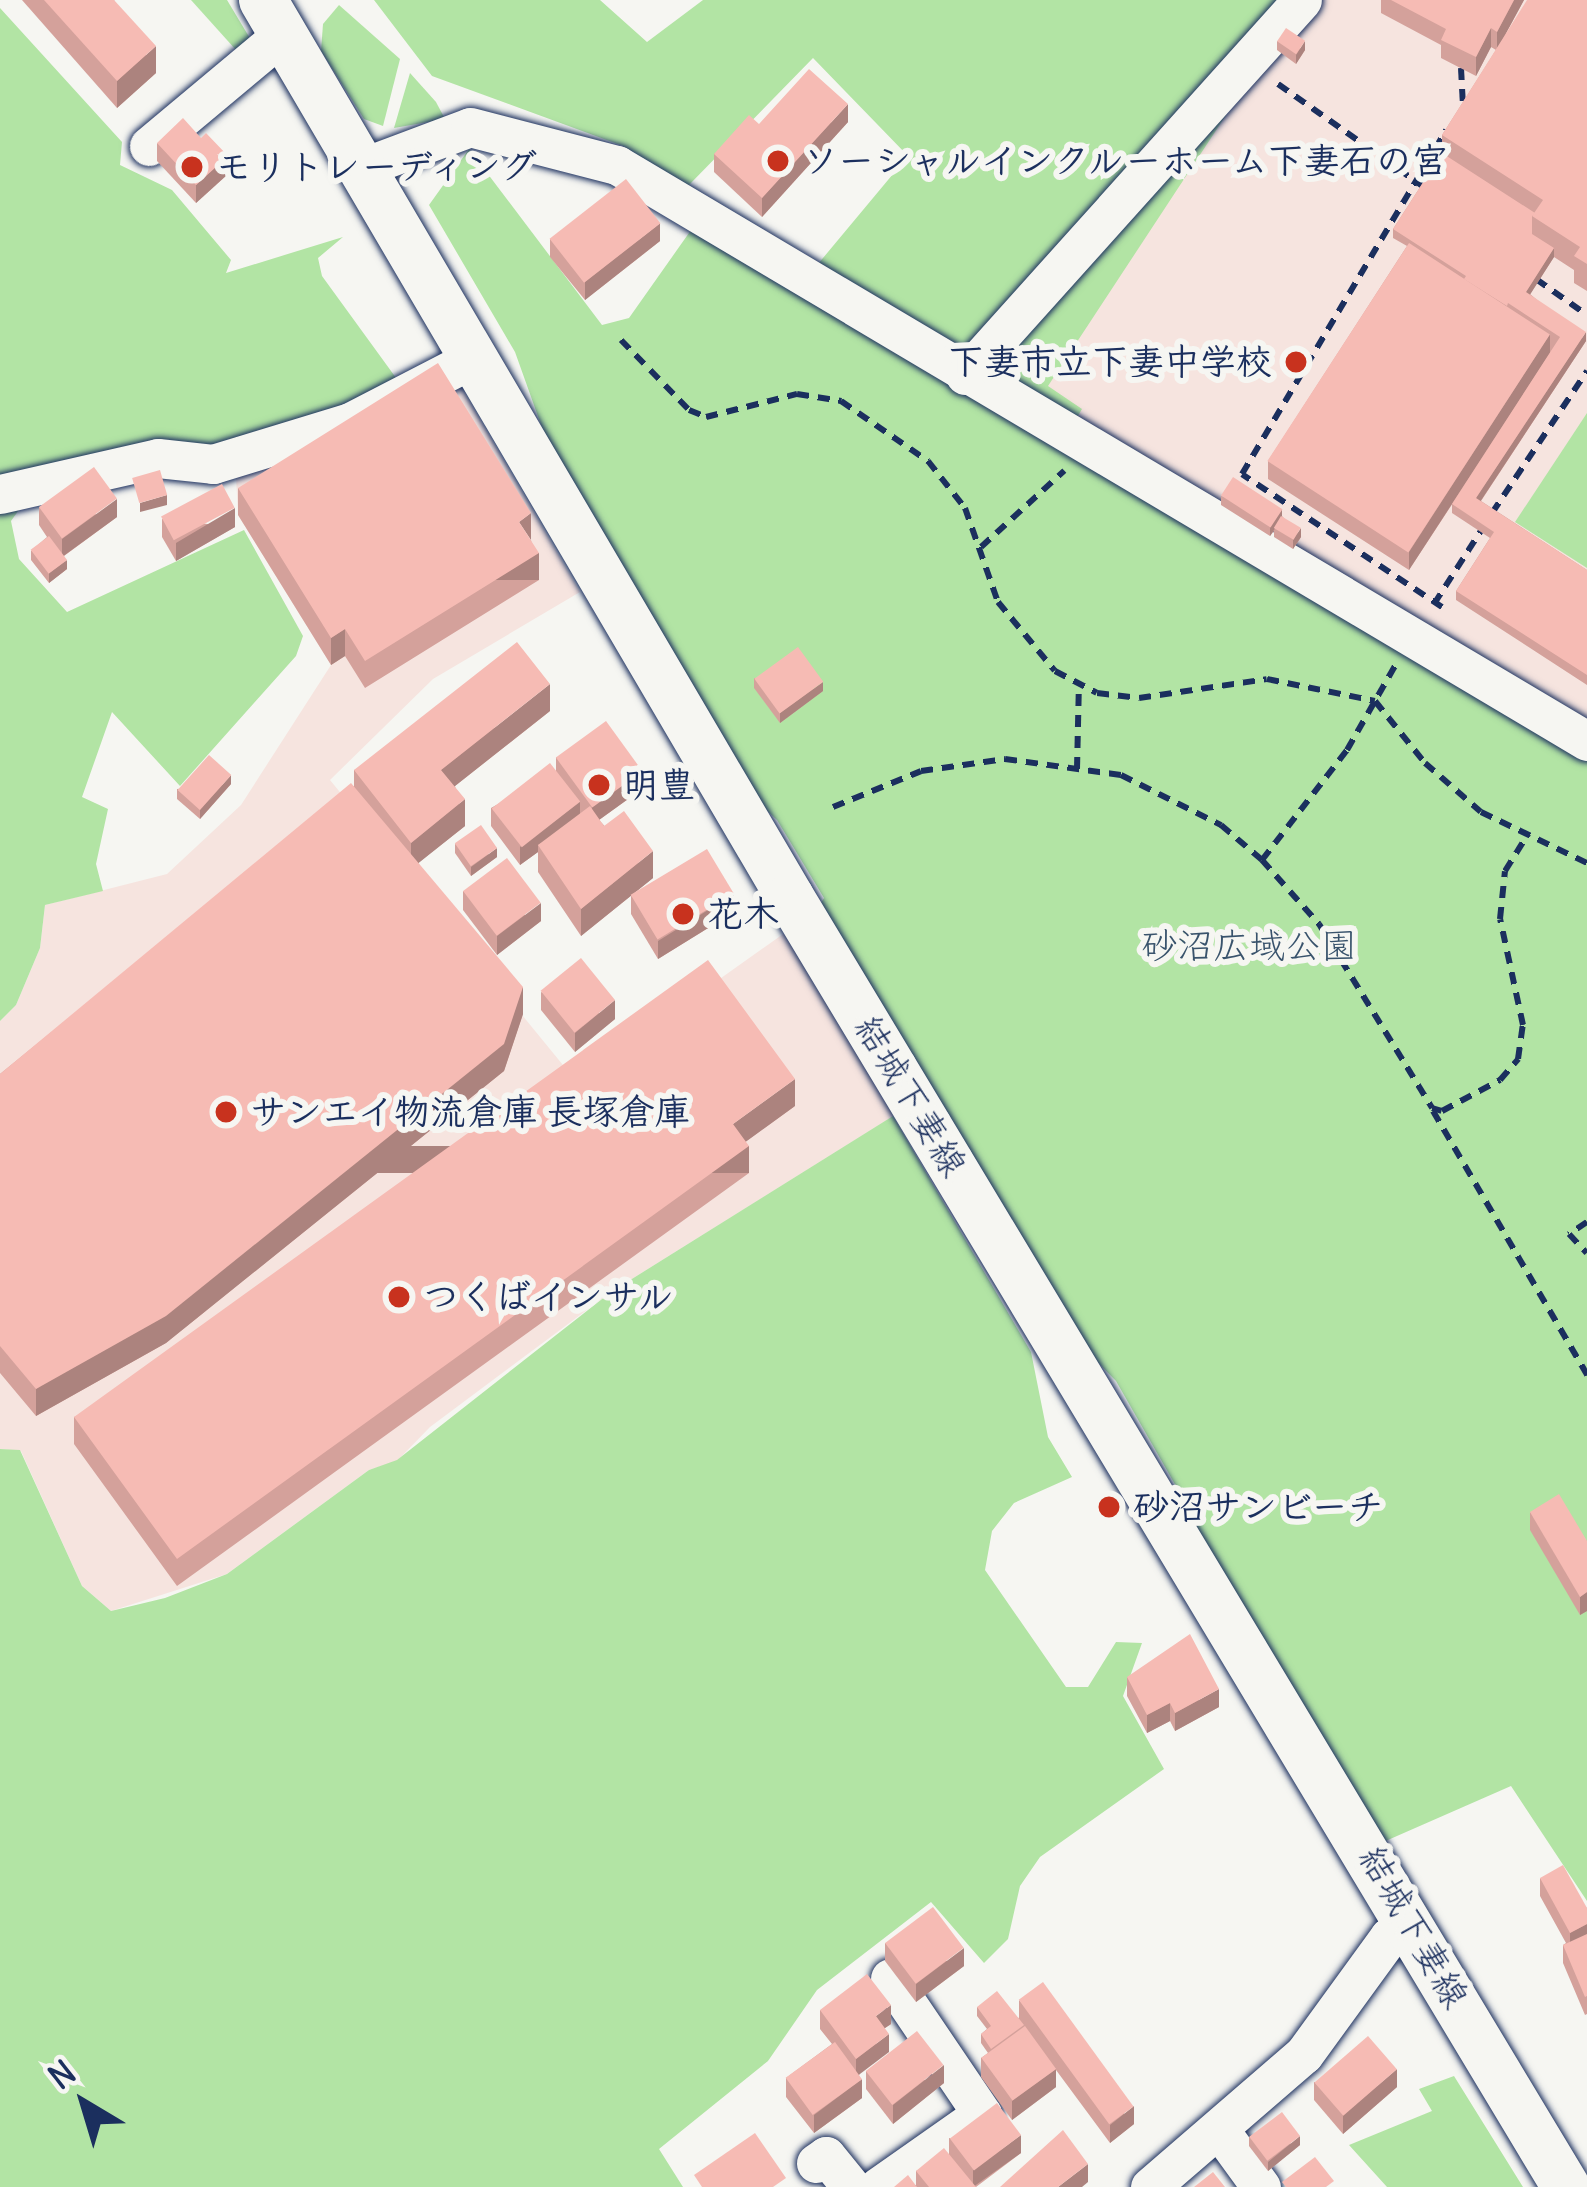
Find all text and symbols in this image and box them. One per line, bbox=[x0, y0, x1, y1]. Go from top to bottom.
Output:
place label: ソーシャルインクルーホーム下妻石の宮 bbox=[802, 139, 1451, 183]
place label: モリトレーディング bbox=[216, 145, 541, 189]
marker: ソーシャルインクルーホーム下妻石の宮 bbox=[765, 148, 791, 174]
marker: モリトレーディング bbox=[179, 154, 205, 180]
place label: 下妻市立下妻中学校 bbox=[948, 340, 1272, 384]
marker: 下妻市立下妻中学校 bbox=[1283, 349, 1309, 375]
place label: 明豊 bbox=[623, 763, 695, 807]
marker: 明豊 bbox=[586, 772, 612, 798]
place label: 花木 bbox=[707, 892, 779, 936]
marker: 花木 bbox=[670, 901, 696, 927]
park label: 砂沼広域公園 bbox=[1141, 924, 1357, 968]
street label: 結城下妻線 bbox=[846, 1008, 976, 1184]
place label: サンエイ物流倉庫 長塚倉庫 bbox=[250, 1090, 691, 1134]
marker: サンエイ物流倉庫 長塚倉庫 bbox=[213, 1099, 239, 1125]
place label: つくばインサル bbox=[423, 1275, 675, 1319]
marker: つくばインサル bbox=[386, 1284, 412, 1310]
place label: 砂沼サンビーチ bbox=[1133, 1485, 1384, 1529]
marker: 砂沼サンビーチ bbox=[1096, 1494, 1122, 1520]
street label: 結城下妻線 bbox=[1350, 1838, 1478, 2016]
north arrow bbox=[24, 2043, 144, 2163]
text: N bbox=[40, 2051, 84, 2098]

